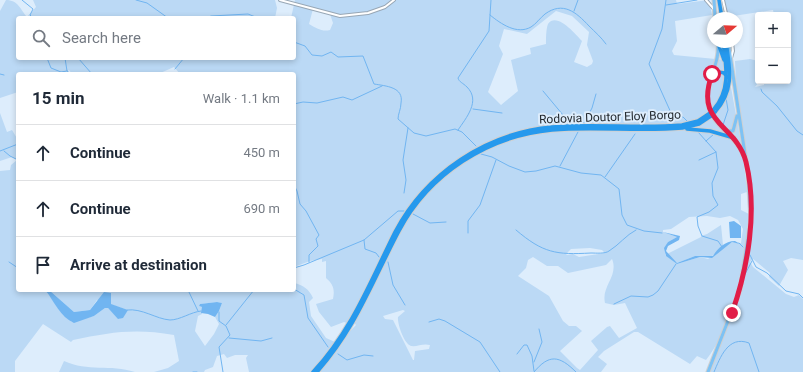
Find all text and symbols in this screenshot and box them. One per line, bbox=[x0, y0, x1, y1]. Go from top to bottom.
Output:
north arrow bbox=[707, 12, 743, 48]
map controls bbox=[755, 12, 791, 84]
button: + bbox=[755, 12, 791, 48]
search box bbox=[16, 16, 296, 60]
icon: search bbox=[30, 27, 52, 49]
text: Search here bbox=[62, 29, 141, 47]
button: − bbox=[755, 48, 791, 84]
route start bbox=[703, 65, 721, 83]
text: 15 min bbox=[32, 88, 85, 108]
text: Walk · 1.1 km bbox=[203, 91, 280, 106]
street label: Rodovia Doutor Eloy Borgo bbox=[539, 108, 681, 126]
icon: ahead bbox=[32, 142, 54, 164]
text: Continue bbox=[70, 144, 131, 162]
text: 450 m bbox=[243, 145, 280, 160]
icon: ahead bbox=[32, 198, 54, 220]
text: Continue bbox=[70, 200, 131, 218]
text: 690 m bbox=[243, 201, 280, 216]
icon: arrive bbox=[32, 254, 54, 276]
text: Arrive at destination bbox=[70, 256, 207, 274]
route end bbox=[723, 304, 741, 322]

